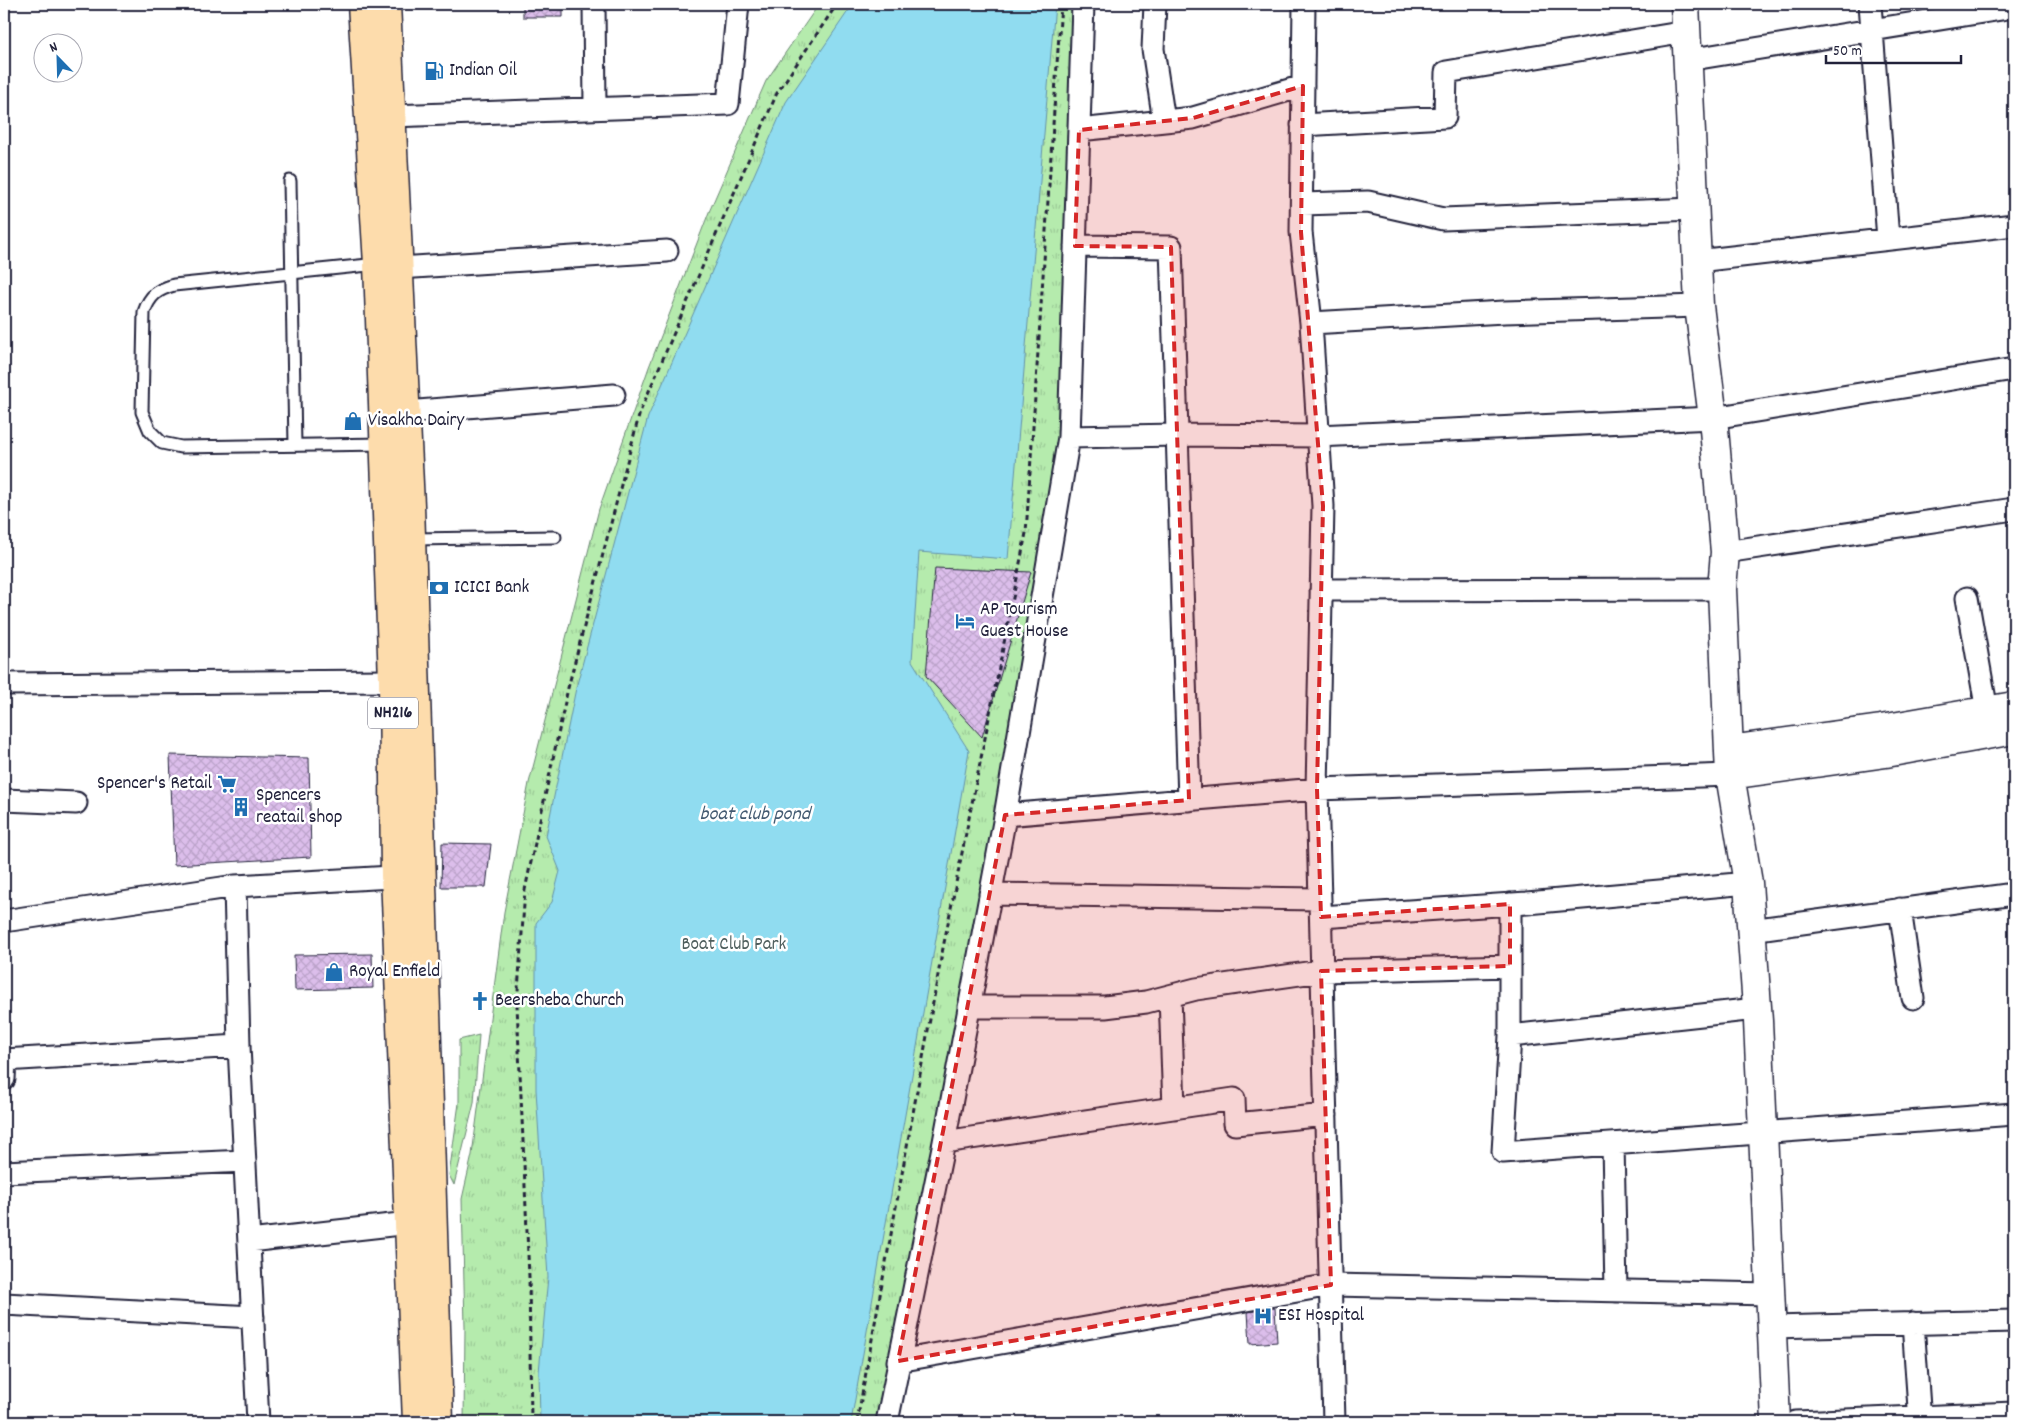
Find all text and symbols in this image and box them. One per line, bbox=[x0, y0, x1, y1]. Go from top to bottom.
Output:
north arrow bbox=[32, 32, 82, 82]
scale bar bbox=[1826, 32, 1960, 64]
text: N bbox=[47, 37, 61, 58]
text: 50 m bbox=[1833, 41, 1862, 63]
place label: Indian Oil bbox=[449, 58, 517, 85]
fuel station icon: Indian Oil bbox=[423, 60, 445, 82]
place label: Visakha Dairy bbox=[368, 408, 465, 435]
shop icon: Visakha Dairy bbox=[342, 410, 364, 432]
place label: ICICI Bank bbox=[454, 575, 529, 602]
bank icon: ICICI Bank bbox=[428, 577, 450, 599]
place label: AP Tourism Guest House bbox=[980, 597, 1068, 646]
hotel icon: AP Tourism Guest House bbox=[954, 610, 976, 632]
road number: NH216 bbox=[368, 698, 418, 728]
place label: Spencer's Retail bbox=[97, 771, 212, 798]
supermarket icon: Spencer's Retail bbox=[216, 773, 238, 795]
place label: Spencers reatail shop bbox=[256, 783, 343, 832]
building icon: Spencers reatail shop bbox=[230, 796, 252, 818]
water label: boat club pond bbox=[700, 801, 813, 829]
park label: Boat Club Park bbox=[682, 932, 787, 959]
place label: Royal Enfield bbox=[349, 959, 440, 986]
shop icon: Royal Enfield bbox=[323, 961, 345, 983]
place label: Beersheba Church bbox=[495, 988, 624, 1015]
church icon: Beersheba Church bbox=[469, 990, 491, 1012]
place label: ESI Hospital bbox=[1278, 1303, 1365, 1330]
hospital icon: ESI Hospital bbox=[1252, 1305, 1274, 1327]

